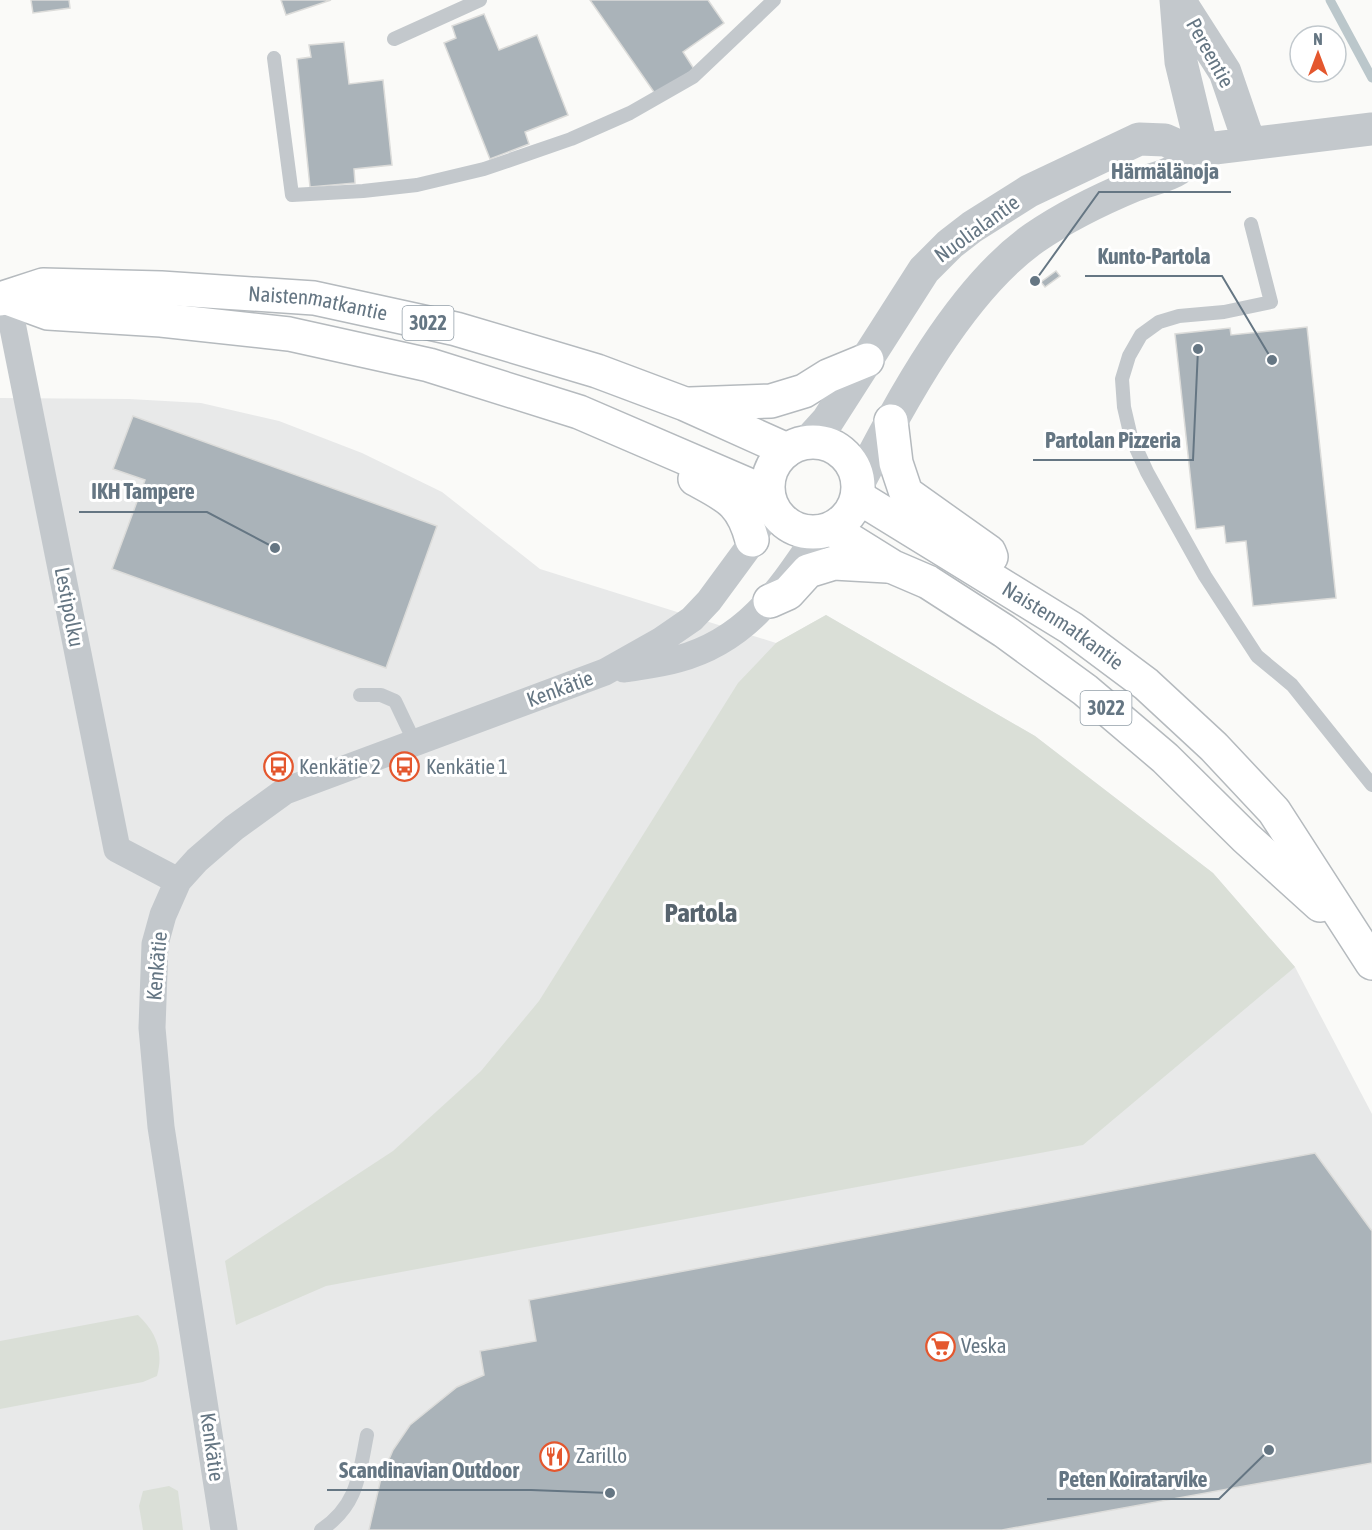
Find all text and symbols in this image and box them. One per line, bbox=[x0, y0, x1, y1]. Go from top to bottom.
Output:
street label: Pereentie bbox=[1182, 14, 1240, 91]
north arrow bbox=[1288, 24, 1348, 84]
text: N bbox=[1313, 30, 1323, 48]
callout: Härmälänoja bbox=[1099, 152, 1231, 192]
text: Härmälänoja bbox=[1111, 158, 1219, 184]
street label: Nuolialantie bbox=[930, 190, 1023, 267]
callout: Kunto-Partola bbox=[1085, 236, 1222, 276]
text: Kunto-Partola bbox=[1097, 243, 1211, 269]
street label: Naistenmatkantie bbox=[248, 281, 390, 325]
road number: 3022 bbox=[402, 306, 454, 340]
callout: Partolan Pizzeria bbox=[1033, 420, 1193, 460]
text: Partolan Pizzeria bbox=[1045, 427, 1181, 453]
callout: IKH Tampere bbox=[79, 472, 207, 512]
text: IKH Tampere bbox=[91, 478, 195, 504]
street label: Lestipolku bbox=[50, 565, 89, 649]
street label: Naistenmatkantie bbox=[998, 576, 1129, 674]
street label: Kenkätie bbox=[523, 665, 596, 711]
road number: 3022 bbox=[1080, 691, 1132, 725]
bus stop icon: Kenkätie 2 bbox=[262, 751, 294, 783]
bus stop icon: Kenkätie 1 bbox=[389, 751, 421, 783]
place label: Kenkätie 2 bbox=[299, 754, 381, 778]
place label: Kenkätie 1 bbox=[426, 754, 508, 778]
district label: Partola bbox=[665, 897, 737, 928]
street label: Kenkätie bbox=[141, 930, 171, 1001]
supermarket icon: Veska bbox=[924, 1330, 956, 1362]
place label: Veska bbox=[961, 1333, 1007, 1357]
street label: Kenkätie bbox=[196, 1411, 230, 1483]
restaurant icon: Zarillo bbox=[539, 1440, 571, 1472]
place label: Zarillo bbox=[576, 1443, 627, 1467]
callout: Scandinavian Outdoor bbox=[327, 1450, 531, 1490]
text: Scandinavian Outdoor bbox=[339, 1457, 519, 1483]
callout: Peten Koiratarvike bbox=[1047, 1459, 1219, 1499]
text: Peten Koiratarvike bbox=[1059, 1466, 1207, 1492]

